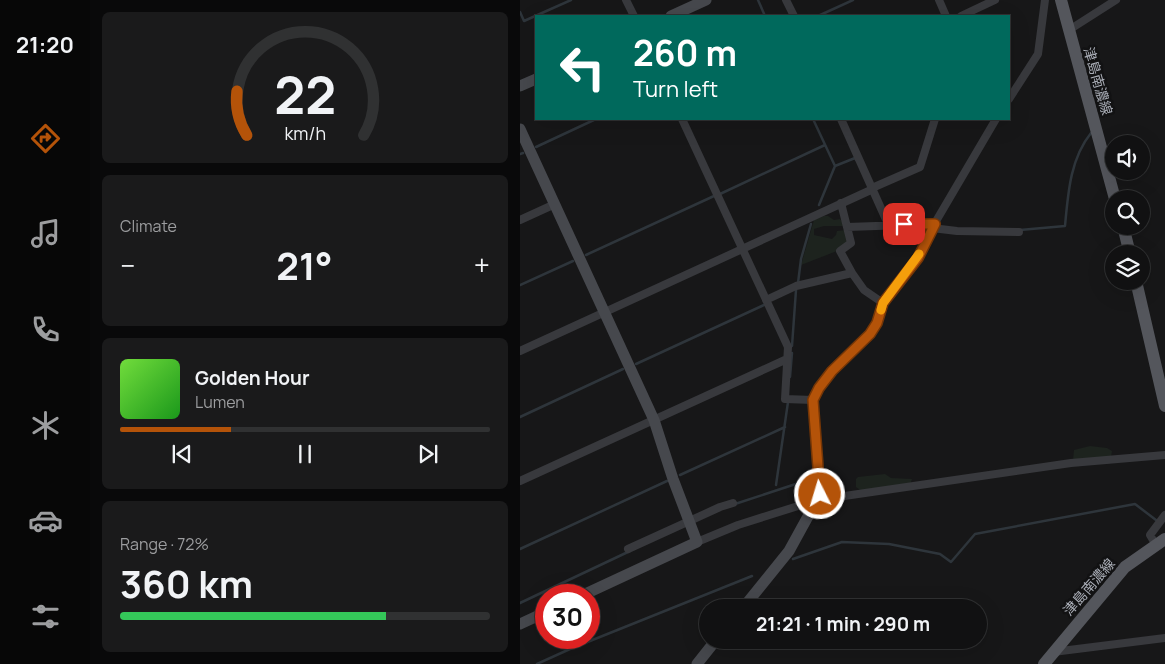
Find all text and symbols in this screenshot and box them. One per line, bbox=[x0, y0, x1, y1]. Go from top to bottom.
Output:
text: 260 m bbox=[633, 29, 737, 77]
text: 21:20 bbox=[16, 30, 74, 60]
icon: left bbox=[550, 35, 615, 100]
street label: 津島南濃線 bbox=[1080, 45, 1117, 117]
text: 22 bbox=[274, 59, 336, 130]
text: Turn left bbox=[633, 74, 718, 104]
icon: directions bbox=[28, 121, 63, 156]
text: km/h bbox=[284, 121, 326, 145]
map controls bbox=[1105, 135, 1150, 290]
button: sound bbox=[1105, 135, 1150, 180]
button: search bbox=[1105, 190, 1150, 235]
pin bbox=[883, 203, 925, 245]
icon: arrive bbox=[890, 210, 918, 238]
text: Climate bbox=[120, 215, 177, 237]
icon: music bbox=[28, 216, 63, 251]
text: 21° bbox=[276, 239, 333, 291]
button: layers bbox=[1105, 245, 1150, 290]
text: − bbox=[120, 246, 135, 284]
text: + bbox=[474, 246, 490, 284]
icon: phone bbox=[28, 312, 63, 347]
text: Golden Hour bbox=[195, 365, 309, 391]
text: Lumen bbox=[195, 391, 245, 413]
icon: climate bbox=[28, 408, 63, 443]
icon: previous bbox=[168, 440, 196, 468]
icon: pause bbox=[291, 440, 319, 468]
icon: next bbox=[414, 440, 442, 468]
position arrow bbox=[793, 467, 845, 519]
icon: car bbox=[28, 503, 63, 538]
text: Range · 72% bbox=[120, 533, 209, 555]
street label: 津島南濃線 bbox=[1058, 554, 1119, 619]
text: 360 km bbox=[120, 557, 253, 609]
speed limit sign: 30 bbox=[535, 584, 600, 649]
icon: filters bbox=[28, 599, 63, 634]
text: 21:21 · 1 min · 290 m bbox=[756, 611, 930, 637]

